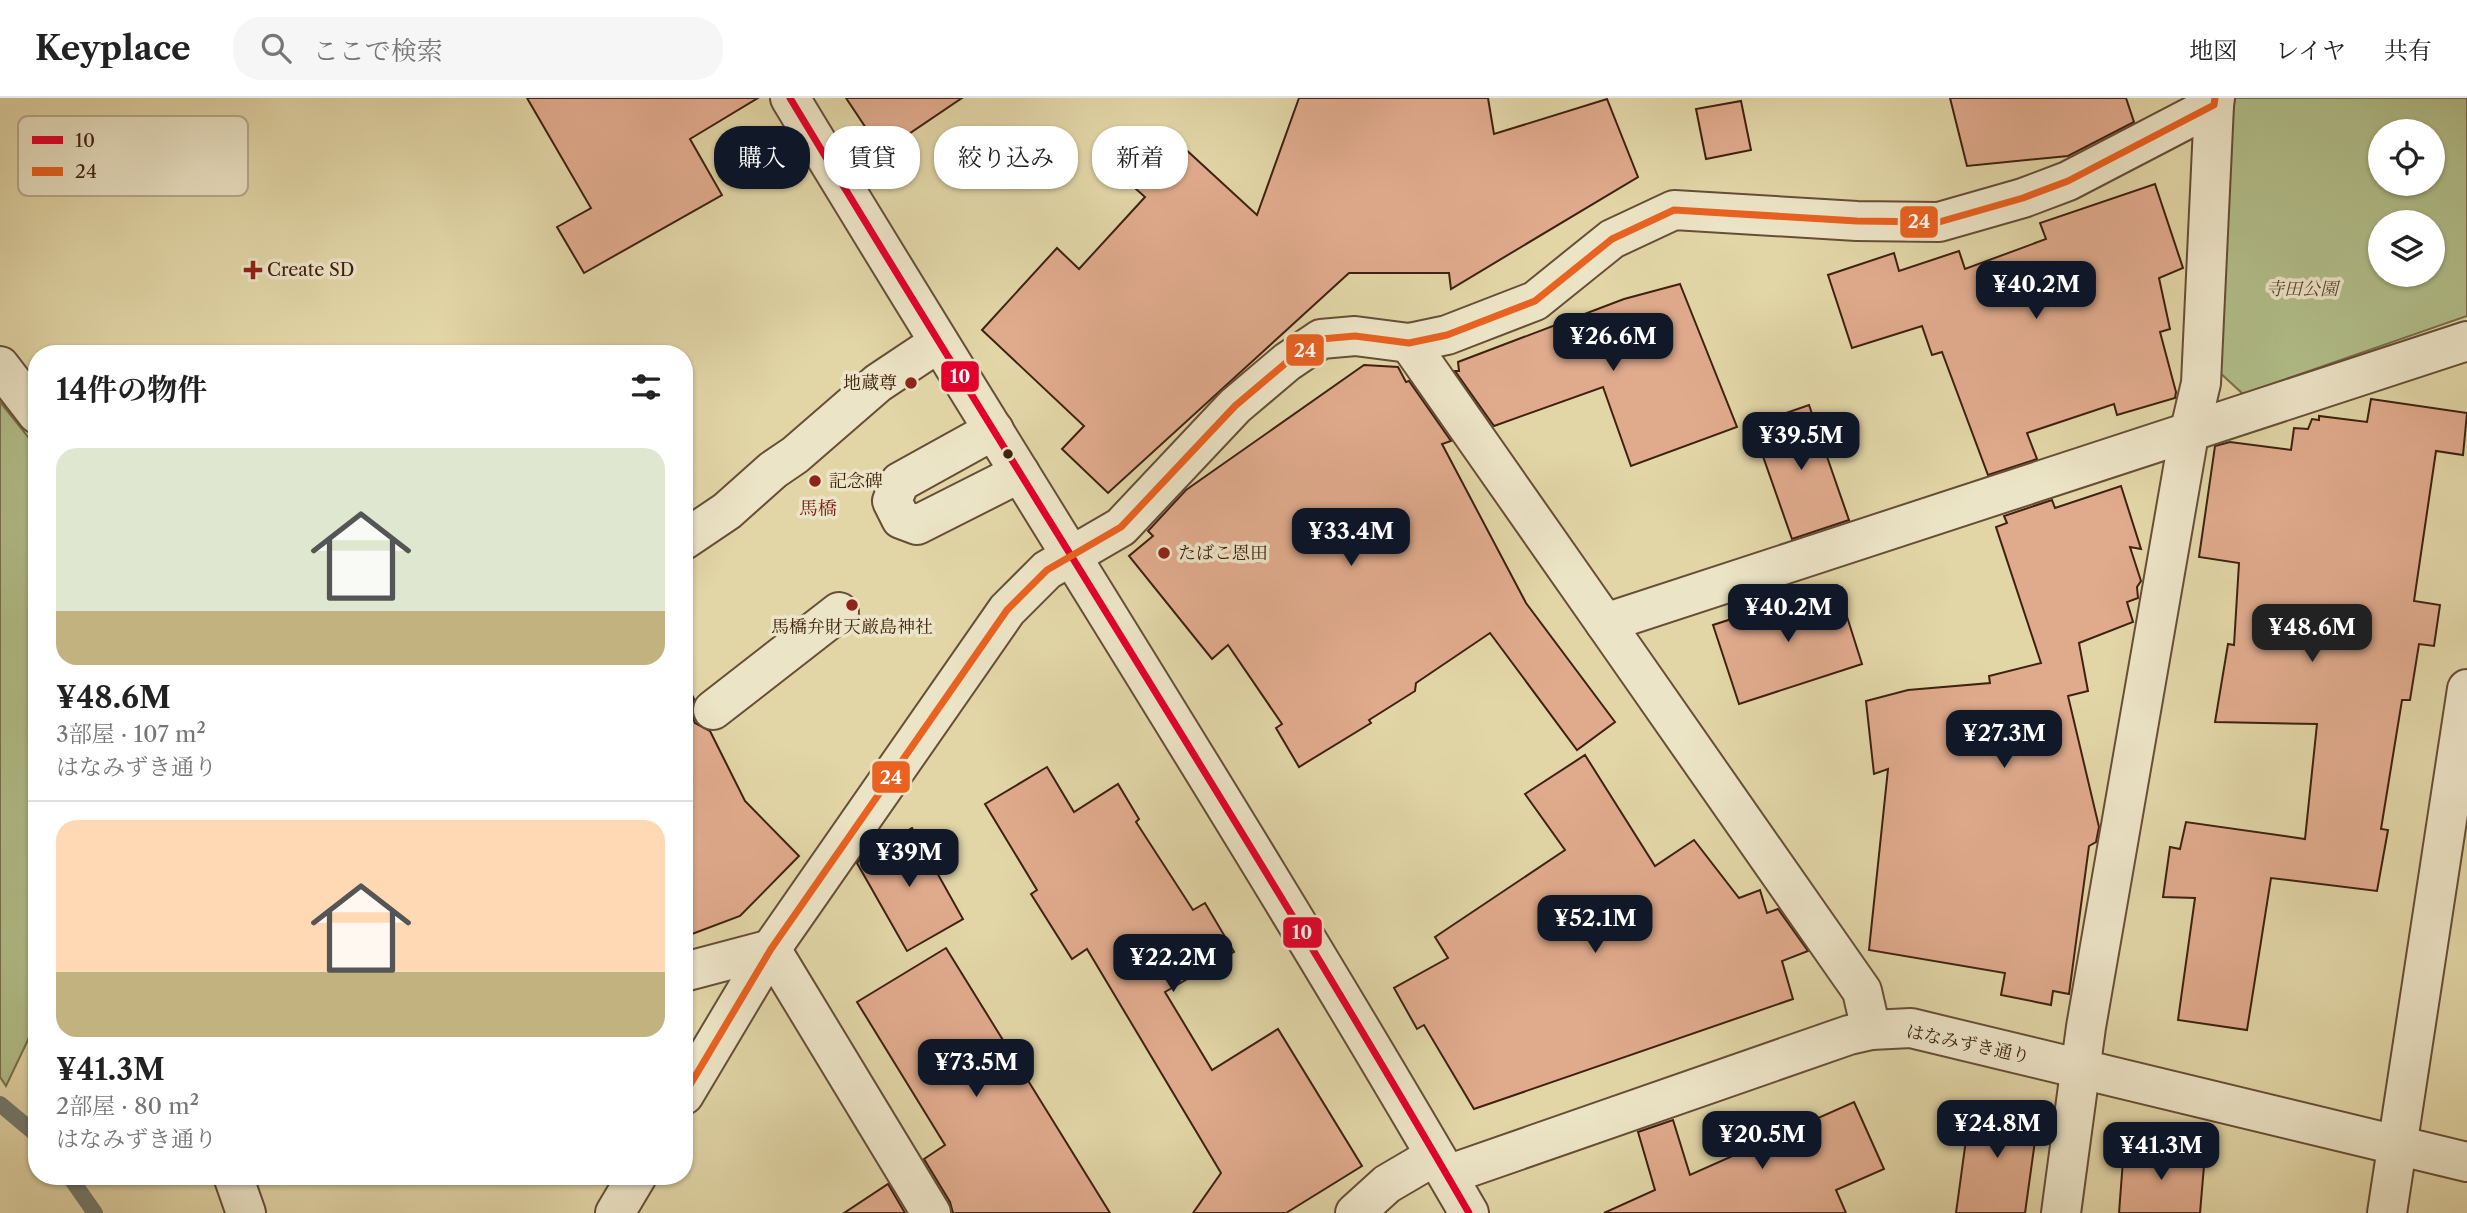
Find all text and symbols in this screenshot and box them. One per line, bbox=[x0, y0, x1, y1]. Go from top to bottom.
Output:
search box bbox=[233, 17, 723, 80]
text: Keyplace bbox=[35, 28, 191, 69]
icon: search bbox=[257, 29, 295, 67]
text: ここで検索 bbox=[313, 35, 443, 67]
text: 地図 bbox=[2189, 36, 2237, 65]
text: レイヤ bbox=[2275, 36, 2346, 65]
text: 共有 bbox=[2384, 36, 2432, 65]
legend bbox=[18, 116, 248, 196]
map controls bbox=[2368, 119, 2445, 287]
button: locate bbox=[2368, 119, 2445, 196]
chip: 購入 bbox=[714, 126, 810, 189]
chip: 賃貸 bbox=[824, 126, 920, 189]
chip: 絞り込み bbox=[934, 126, 1078, 189]
chip: 新着 bbox=[1092, 126, 1188, 189]
text: 10 bbox=[75, 129, 95, 152]
text: 24 bbox=[75, 160, 97, 183]
line badge: 24 bbox=[1899, 205, 1939, 239]
text: 24 bbox=[1908, 210, 1930, 233]
button: layers bbox=[2368, 210, 2445, 287]
place label: Create SD bbox=[267, 259, 354, 281]
marker: Create SD bbox=[245, 262, 261, 278]
pin: ¥40.2M bbox=[1979, 262, 2093, 321]
text: ¥40.2M bbox=[1992, 270, 2080, 298]
park label: 寺田公園 bbox=[2266, 278, 2341, 300]
pin: ¥26.6M bbox=[1556, 314, 1670, 373]
text: ¥26.6M bbox=[1569, 322, 1657, 350]
line badge: 24 bbox=[1285, 333, 1325, 367]
text: 24 bbox=[1294, 339, 1316, 362]
line badge: 10 bbox=[940, 360, 980, 393]
text: 10 bbox=[950, 365, 970, 388]
icon: filters bbox=[627, 368, 665, 406]
text: 14件の物件 bbox=[56, 371, 207, 408]
place label: 地蔵尊 bbox=[843, 372, 897, 394]
marker: 地蔵尊 bbox=[903, 375, 919, 391]
pin: ¥39.5M bbox=[1744, 412, 1858, 472]
text: ¥39.5M bbox=[1758, 421, 1844, 449]
unlabelled marker bbox=[1001, 447, 1015, 461]
place label: 記念碑 bbox=[829, 470, 883, 492]
marker: 記念碑 bbox=[807, 473, 823, 489]
icon: home bbox=[298, 493, 424, 619]
district label: 馬橋 bbox=[799, 497, 837, 520]
pin: ¥33.4M bbox=[1294, 508, 1408, 568]
text: ¥33.4M bbox=[1308, 517, 1394, 545]
place label: たばこ恩田 bbox=[1178, 542, 1268, 564]
marker: たばこ恩田 bbox=[1156, 545, 1172, 561]
pin: ¥40.2M bbox=[1731, 584, 1845, 644]
text: ¥40.2M bbox=[1744, 593, 1832, 621]
marker: 馬橋弁財天厳島神社 bbox=[844, 597, 860, 613]
pin: ¥48.6M bbox=[2255, 604, 2369, 664]
text: ¥48.6M bbox=[2268, 613, 2356, 641]
place label: 馬橋弁財天厳島神社 bbox=[771, 616, 933, 638]
text: ¥48.6M bbox=[56, 679, 171, 716]
pin: ¥27.3M bbox=[1947, 710, 2061, 770]
text: ¥27.3M bbox=[1962, 719, 2046, 747]
text: 3部屋 · 107 m² bbox=[56, 720, 206, 748]
text: はなみずき通り bbox=[56, 753, 217, 781]
line badge: 24 bbox=[871, 760, 911, 794]
text: 24 bbox=[880, 766, 902, 789]
pin: ¥39M bbox=[868, 830, 950, 889]
text: ¥39M bbox=[876, 838, 942, 866]
icon: home bbox=[298, 865, 424, 991]
pin: ¥52.1M bbox=[1538, 896, 1652, 955]
text: ¥52.1M bbox=[1553, 904, 1637, 932]
line badge: 10 bbox=[1282, 916, 1323, 949]
text: 10 bbox=[1292, 921, 1312, 944]
pin: ¥22.2M bbox=[1116, 934, 1230, 994]
text: ¥22.2M bbox=[1129, 943, 1217, 971]
street label: はなみずき通り bbox=[1904, 1020, 2032, 1068]
pin: ¥73.5M bbox=[919, 1040, 1033, 1099]
text: ¥73.5M bbox=[934, 1048, 1018, 1076]
text: ¥41.3M bbox=[56, 1051, 165, 1088]
text: 2部屋 · 80 m² bbox=[56, 1092, 199, 1120]
pin: ¥24.8M bbox=[1940, 1100, 2054, 1160]
text: ¥24.8M bbox=[1953, 1109, 2041, 1137]
pin: ¥20.5M bbox=[1705, 1112, 1819, 1171]
text: ¥20.5M bbox=[1718, 1120, 1806, 1148]
pin: ¥41.3M bbox=[2104, 1122, 2218, 1182]
text: はなみずき通り bbox=[56, 1125, 217, 1153]
text: ¥41.3M bbox=[2119, 1131, 2203, 1159]

